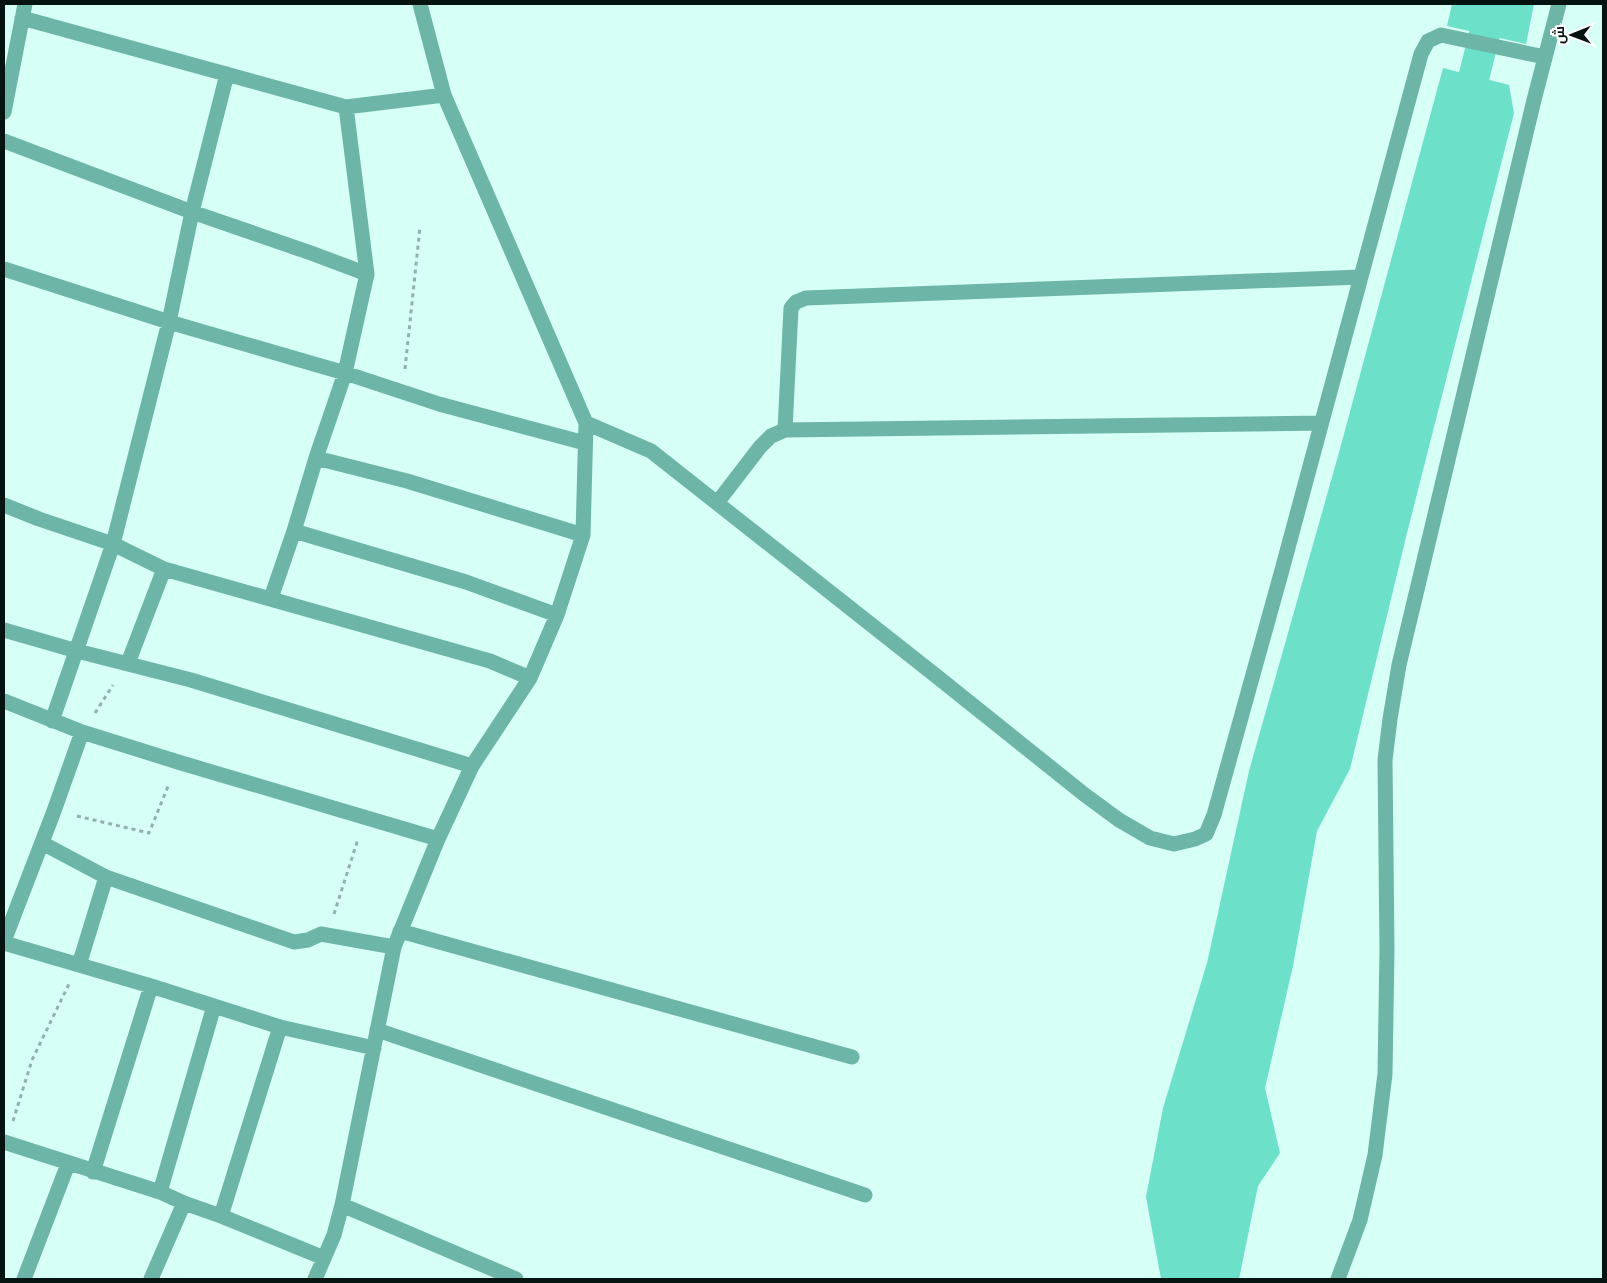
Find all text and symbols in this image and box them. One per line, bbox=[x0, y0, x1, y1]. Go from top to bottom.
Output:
north arrow bbox=[1547, 10, 1597, 60]
text: ش bbox=[1551, 26, 1568, 44]

